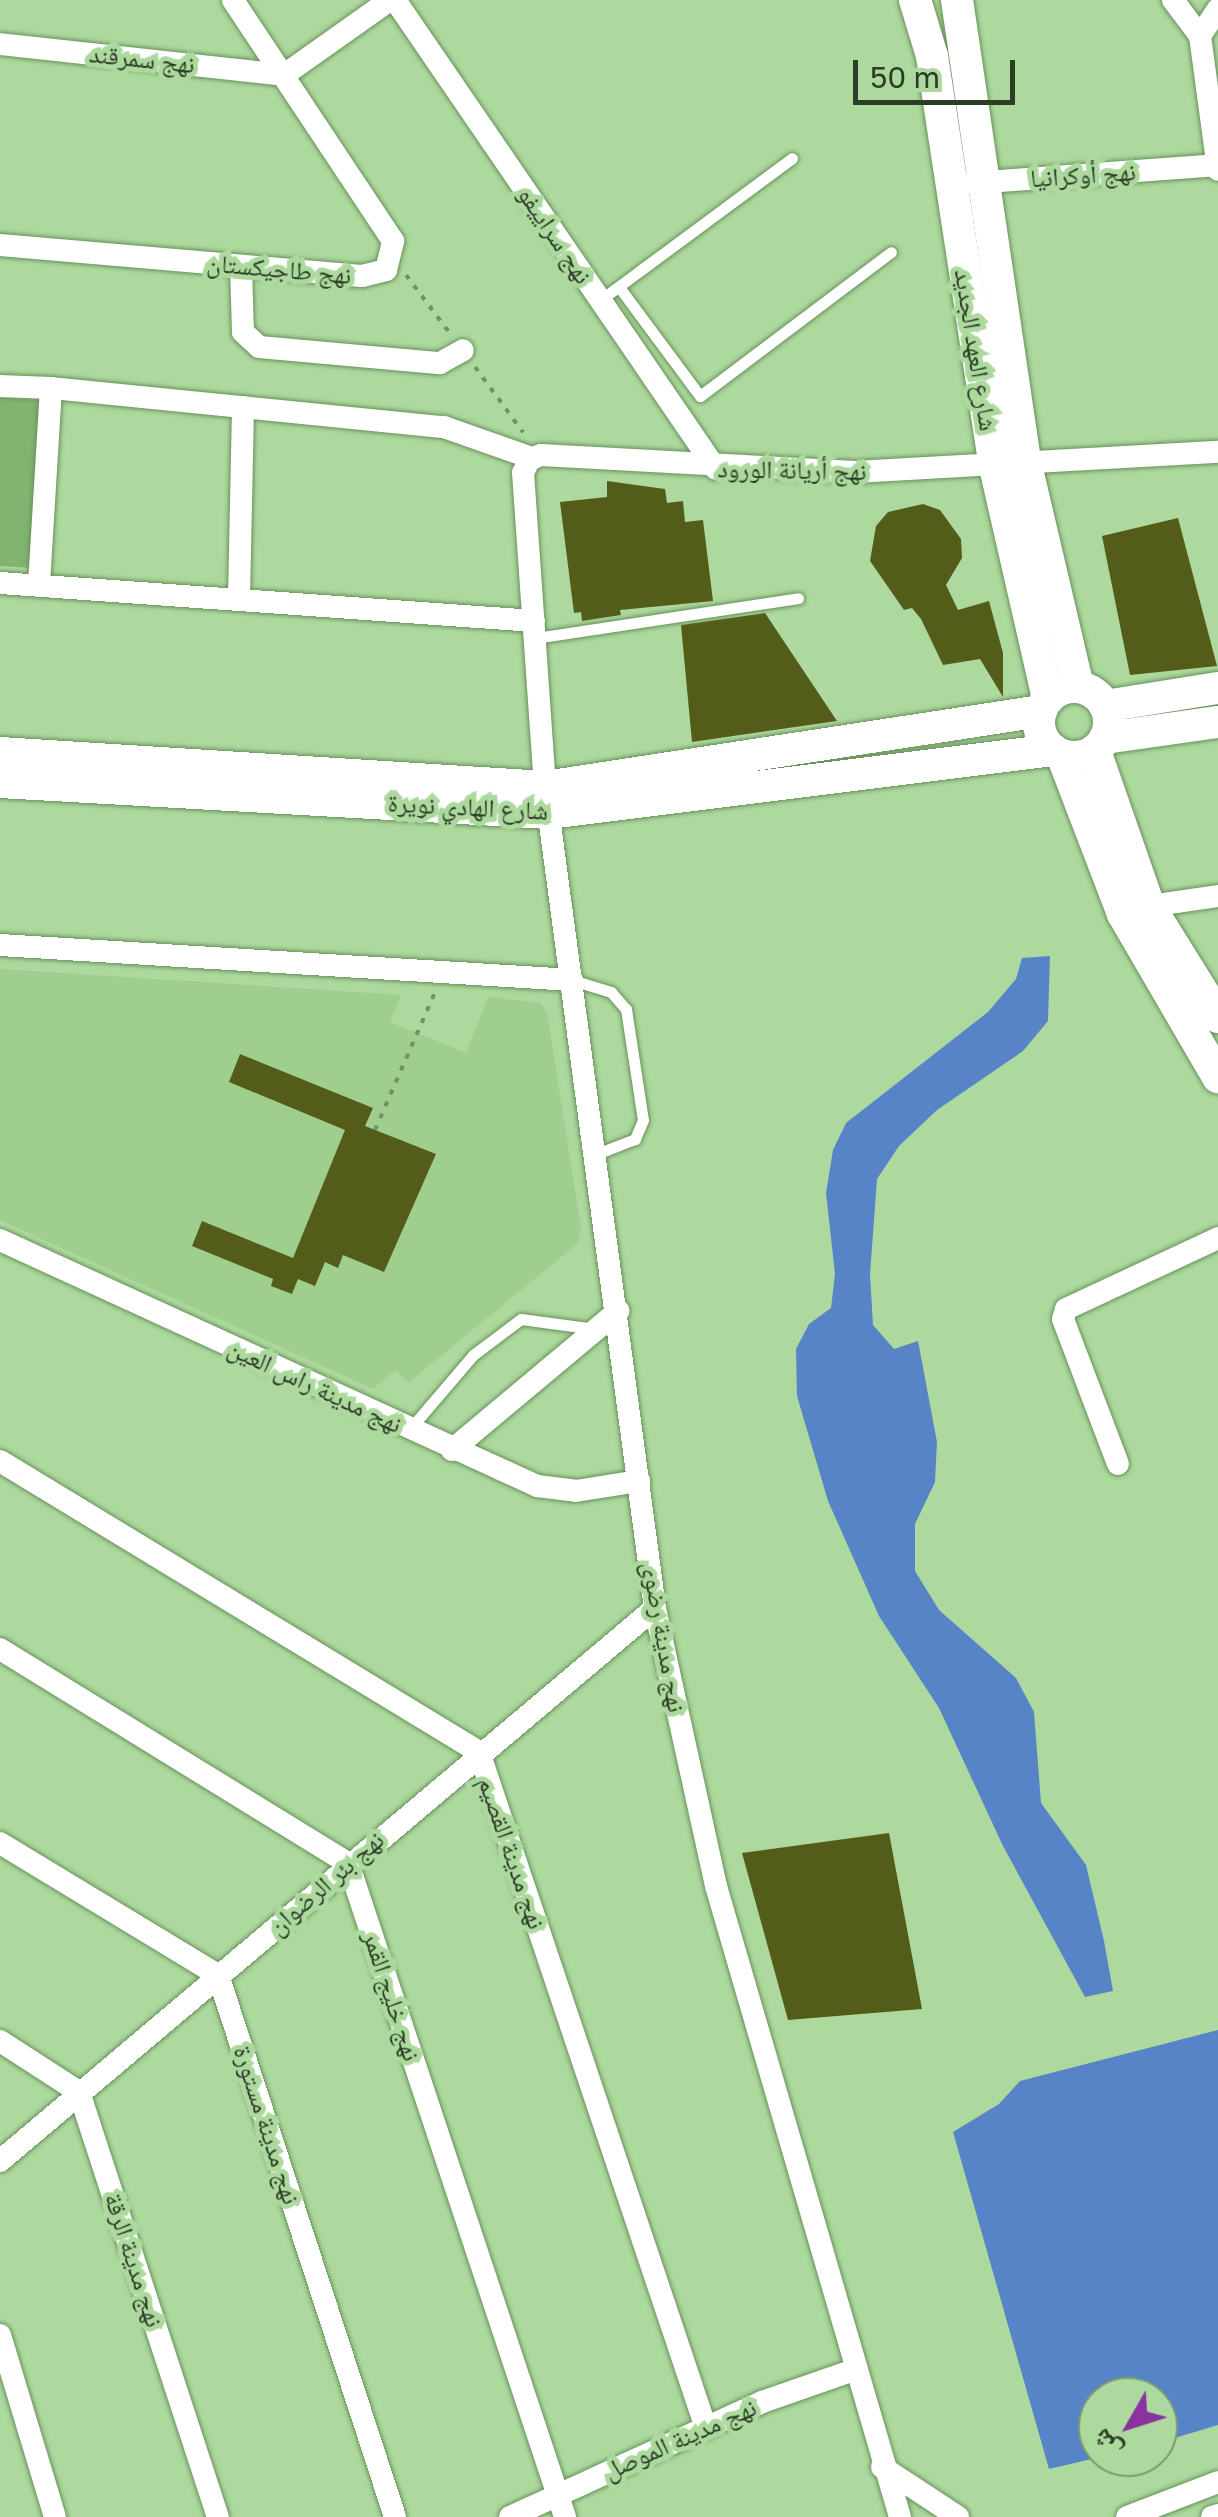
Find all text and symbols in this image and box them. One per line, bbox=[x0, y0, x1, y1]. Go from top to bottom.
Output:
street label: نهج سمرقند bbox=[88, 39, 196, 79]
scale bar bbox=[858, 40, 1020, 102]
text: 50 m bbox=[870, 59, 940, 95]
street label: نهج أوكرانيا bbox=[1029, 156, 1137, 194]
street label: نهج سراييفو bbox=[512, 181, 598, 289]
street label: نهج طاجيكستان bbox=[205, 248, 353, 290]
street label: شارع العهد الجديد bbox=[948, 267, 1004, 433]
street label: نهج أريانة الورود bbox=[717, 454, 867, 486]
street label: شارع الهادي نويرة bbox=[387, 788, 549, 826]
street label: نهج مدينة راس العين bbox=[223, 1333, 407, 1439]
street label: نهج مدينة رضوى bbox=[636, 1559, 692, 1715]
street label: نهج مدينة القصيم bbox=[472, 1773, 552, 1933]
street label: نهج بئر الرضوان bbox=[262, 1825, 390, 1941]
street label: نهج خليج القمر bbox=[357, 1927, 427, 2065]
street label: نهج مدينة مستورة bbox=[227, 2042, 307, 2208]
street label: نهج مدينة الرقة bbox=[98, 2189, 170, 2331]
north arrow bbox=[1078, 2377, 1178, 2477]
street label: نهج مدينة الموصل bbox=[599, 2392, 761, 2486]
text: ش bbox=[1084, 2423, 1128, 2467]

